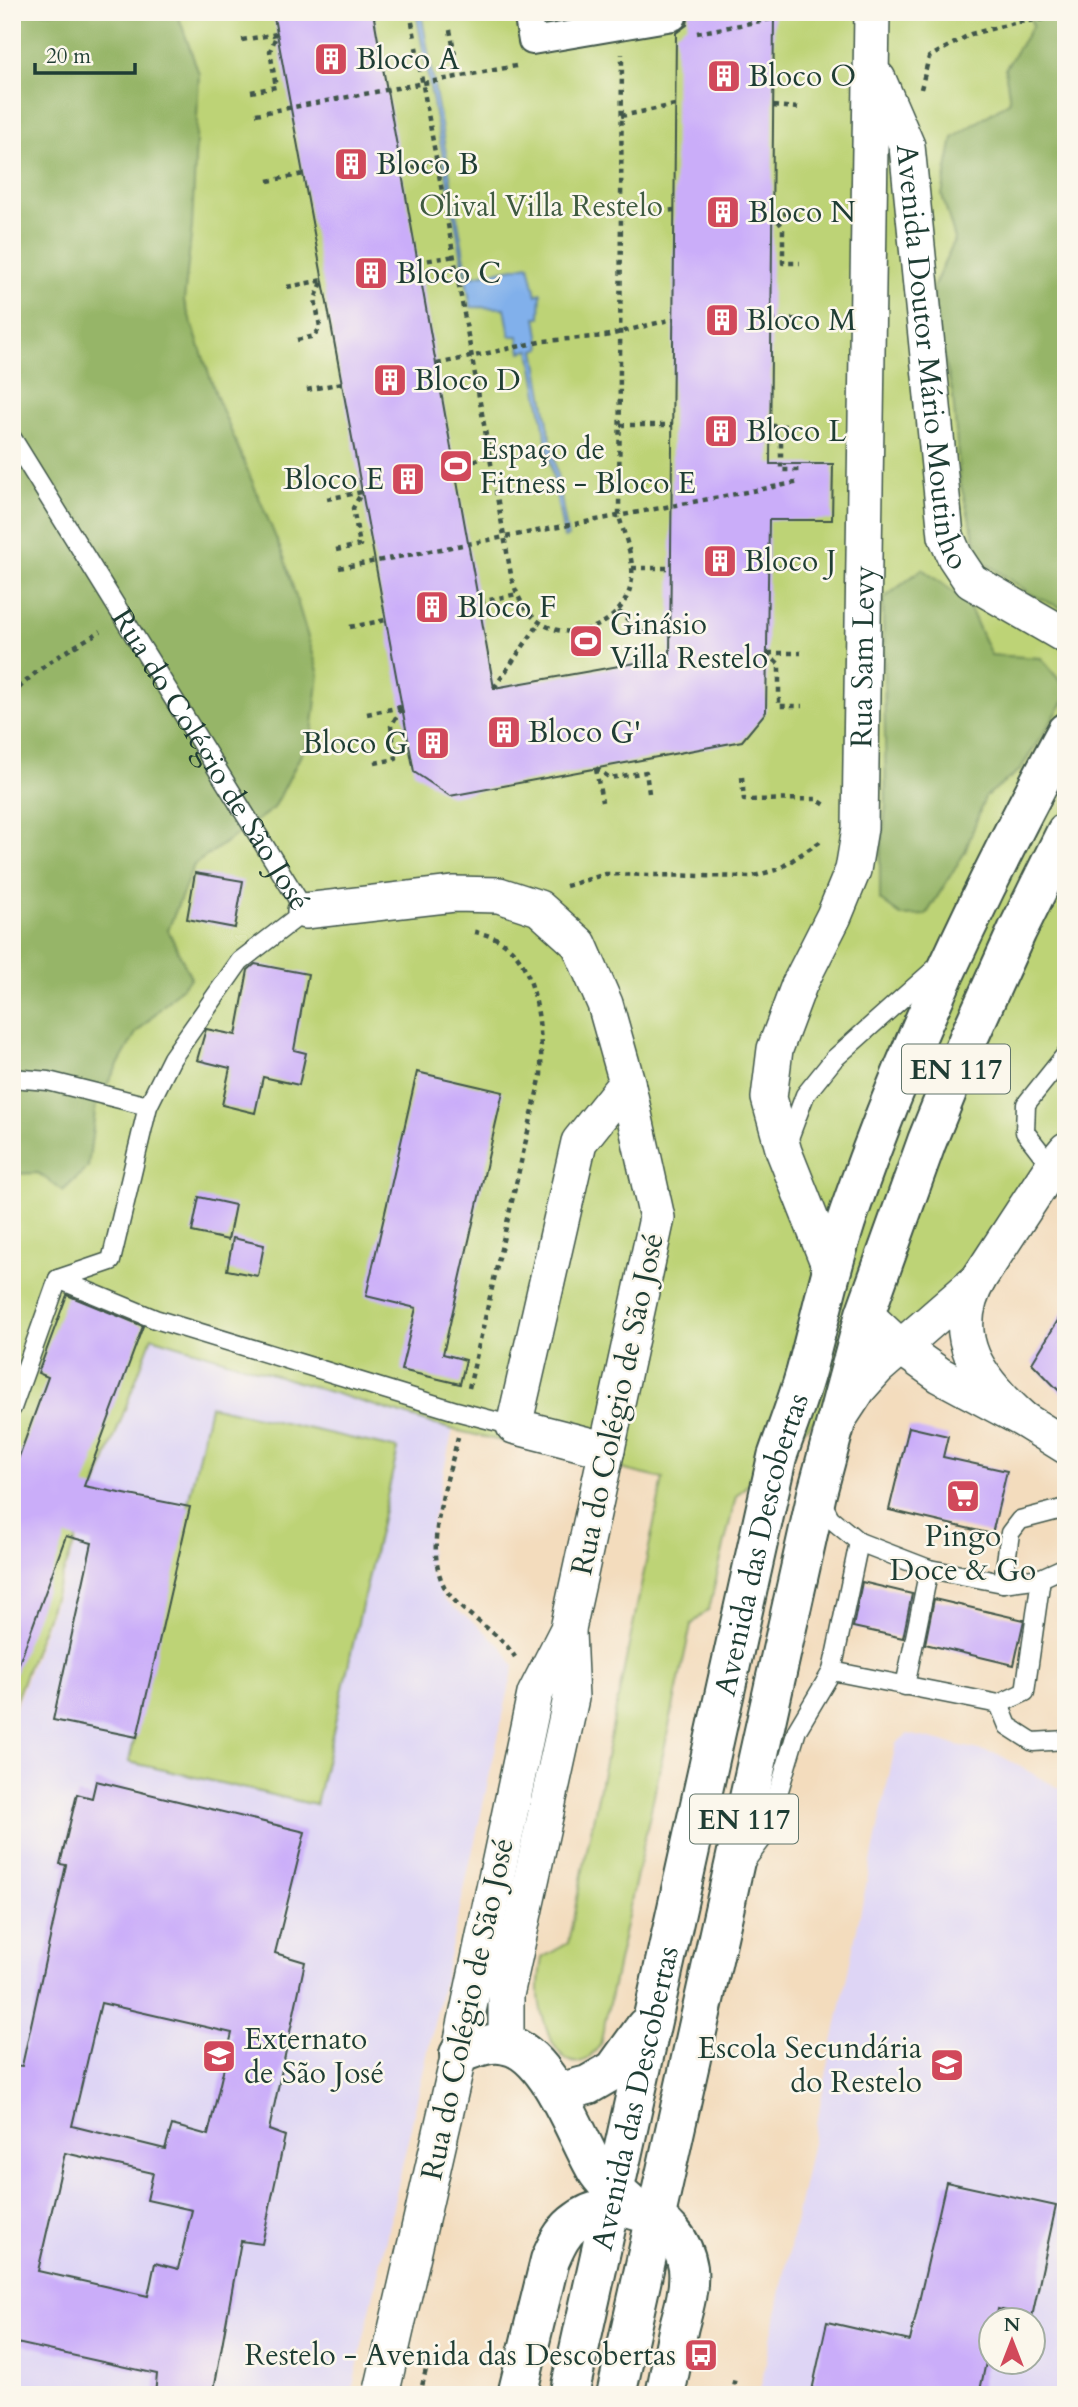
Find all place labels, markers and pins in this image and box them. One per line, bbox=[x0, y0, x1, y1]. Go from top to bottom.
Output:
place label: Bloco A bbox=[356, 39, 460, 80]
building icon: Bloco A bbox=[312, 40, 350, 78]
place label: Bloco O bbox=[748, 56, 856, 97]
building icon: Bloco O bbox=[705, 57, 743, 95]
place label: Bloco B bbox=[376, 144, 479, 185]
building icon: Bloco B bbox=[332, 145, 370, 183]
place label: Bloco N bbox=[748, 192, 856, 233]
building icon: Bloco N bbox=[704, 193, 742, 231]
place label: Bloco C bbox=[396, 253, 501, 294]
building icon: Bloco C bbox=[352, 254, 390, 292]
place label: Bloco M bbox=[746, 300, 856, 341]
building icon: Bloco M bbox=[703, 301, 741, 339]
place label: Bloco D bbox=[414, 360, 521, 401]
building icon: Bloco D bbox=[371, 361, 409, 399]
place label: Bloco L bbox=[746, 411, 847, 452]
building icon: Bloco L bbox=[702, 412, 740, 450]
place label: Espaço de Fitness - Bloco E bbox=[480, 429, 696, 504]
sports icon: Espaço de Fitness - Bloco E bbox=[437, 447, 475, 485]
place label: Bloco E bbox=[283, 459, 384, 500]
building icon: Bloco E bbox=[389, 460, 427, 498]
place label: Bloco J bbox=[744, 541, 836, 582]
building icon: Bloco J bbox=[701, 542, 739, 580]
place label: Bloco F bbox=[457, 587, 556, 628]
building icon: Bloco F bbox=[413, 588, 451, 626]
place label: Ginásio Villa Restelo bbox=[610, 604, 768, 679]
sports icon: Ginásio Villa Restelo bbox=[567, 622, 605, 660]
place label: Bloco G' bbox=[528, 712, 641, 753]
building icon: Bloco G' bbox=[485, 713, 523, 751]
place label: Bloco G bbox=[302, 723, 408, 764]
building icon: Bloco G bbox=[414, 724, 452, 762]
supermarket icon: Pingo Doce & Go bbox=[944, 1477, 982, 1515]
place label: Pingo Doce & Go bbox=[890, 1516, 1036, 1591]
place label: Externato de São José bbox=[244, 2019, 384, 2094]
place label: Escola Secundária do Restelo bbox=[698, 2028, 922, 2103]
school or university icon: Externato de São José bbox=[200, 2037, 238, 2075]
school or university icon: Escola Secundária do Restelo bbox=[928, 2046, 966, 2084]
place label: Restelo - Avenida das Descobertas bbox=[244, 2335, 676, 2376]
bus stop icon: Restelo - Avenida das Descobertas bbox=[682, 2336, 720, 2374]

